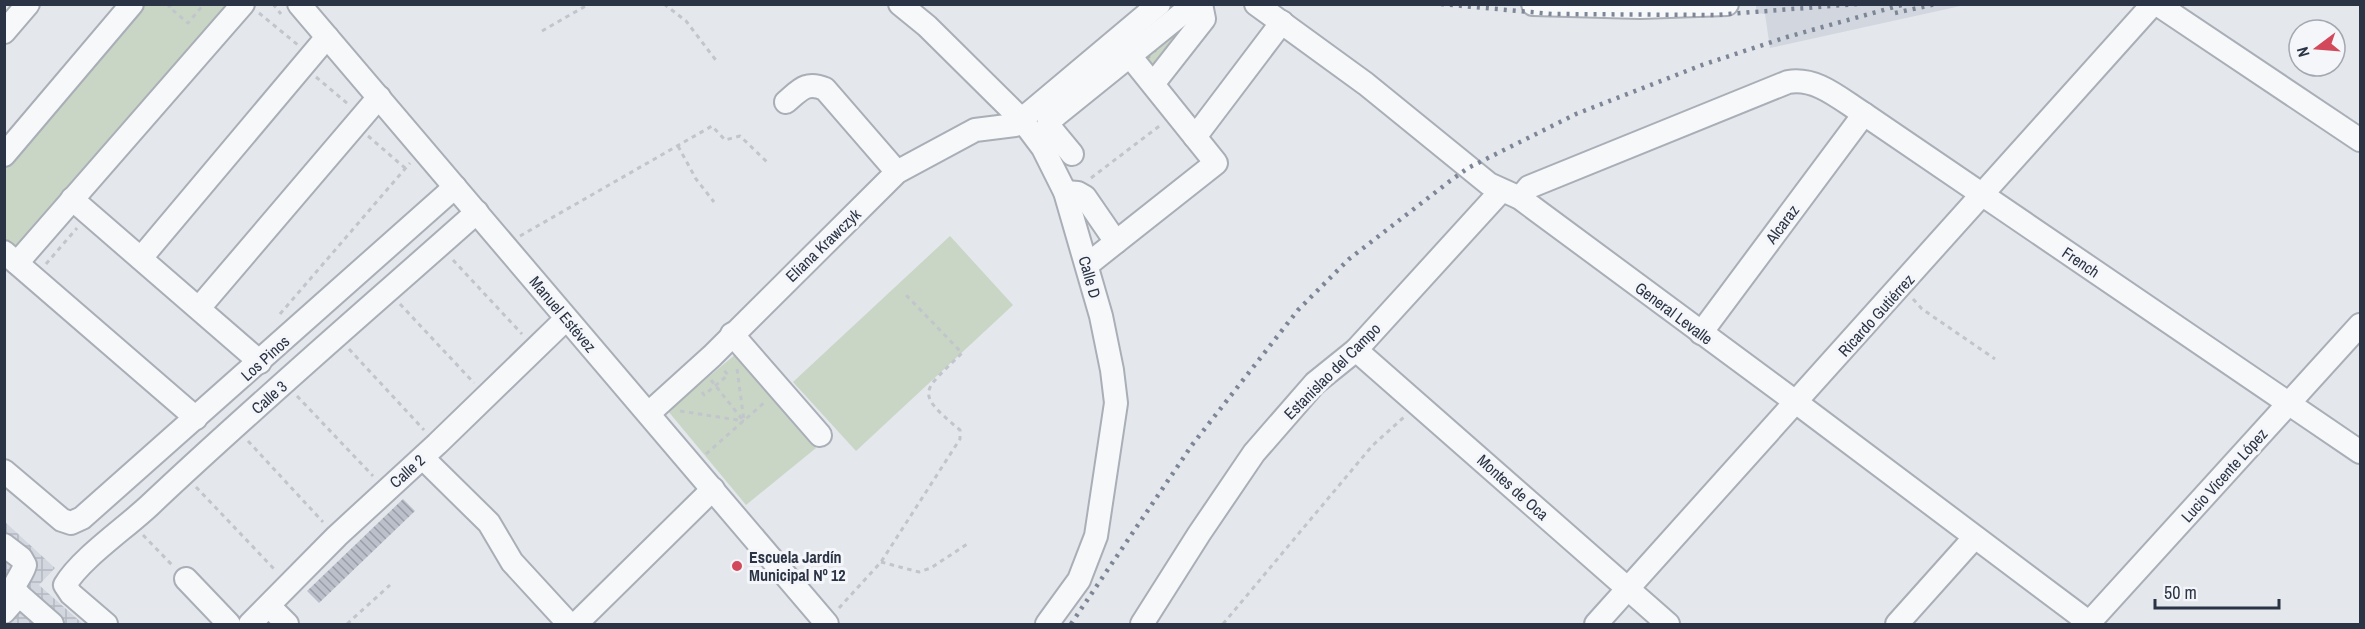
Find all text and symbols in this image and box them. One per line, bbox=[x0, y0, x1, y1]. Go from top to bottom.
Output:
north arrow bbox=[2287, 18, 2347, 78]
text: N bbox=[2291, 45, 2314, 60]
street label: Alcaraz bbox=[1759, 200, 1804, 249]
street label: Eliana Krawczyk bbox=[780, 203, 866, 287]
street label: French bbox=[2058, 241, 2104, 283]
street label: Calle D bbox=[1073, 253, 1107, 301]
street label: Ricardo Gutiérrez bbox=[1833, 269, 1919, 361]
street label: Manuel Estévez bbox=[525, 271, 602, 357]
street label: General Levalle bbox=[1631, 277, 1717, 349]
street label: Estanislao del Campo bbox=[1279, 318, 1385, 424]
street label: Los Pinos bbox=[236, 330, 294, 386]
street label: Calle 3 bbox=[246, 375, 292, 419]
street label: Lucio Vicente López bbox=[2176, 423, 2272, 527]
street label: Calle 2 bbox=[384, 449, 430, 493]
street label: Montes de Oca bbox=[1473, 449, 1554, 525]
place label: Escuela Jardín Municipal Nº 12 bbox=[749, 546, 846, 586]
marker: Escuela Jardín Municipal Nº 12 bbox=[730, 559, 744, 573]
scale bar bbox=[2155, 572, 2280, 610]
text: 50 m bbox=[2164, 580, 2197, 605]

